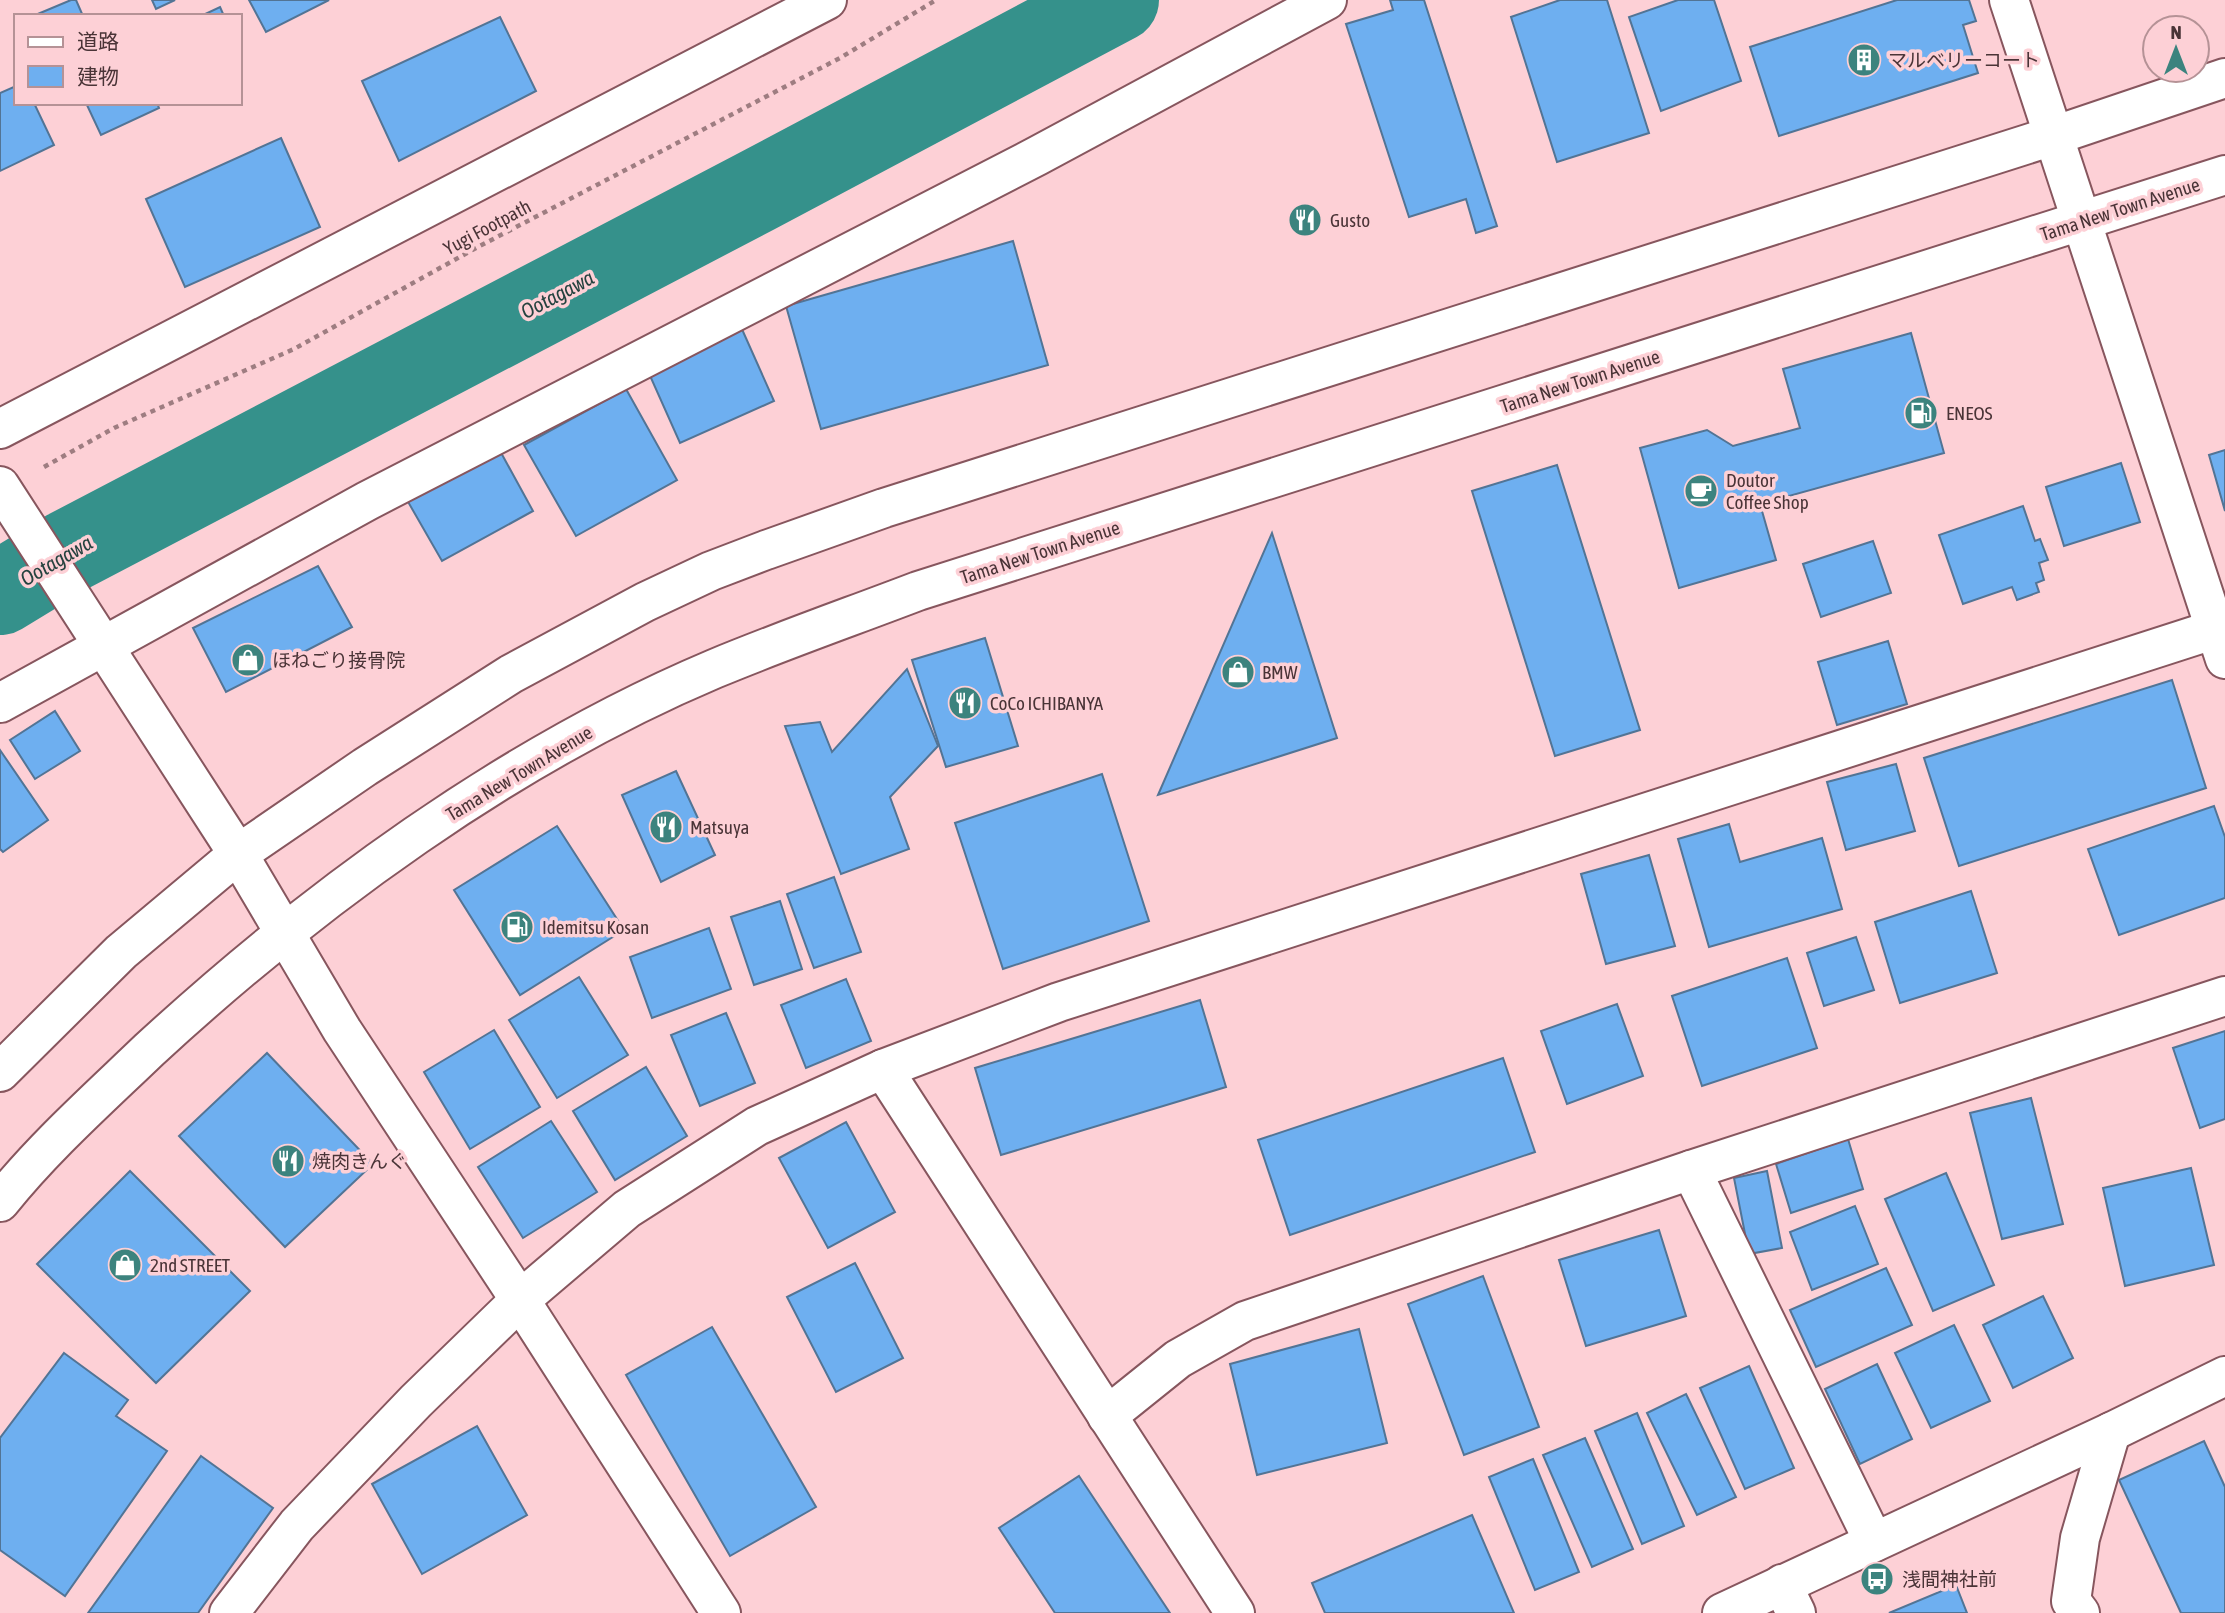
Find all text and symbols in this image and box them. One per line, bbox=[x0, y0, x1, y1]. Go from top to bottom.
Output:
legend bbox=[14, 14, 242, 105]
north arrow bbox=[2141, 14, 2211, 84]
text: N bbox=[2170, 21, 2182, 43]
text: 道路 bbox=[77, 29, 119, 53]
building icon: マルベリーコート bbox=[1845, 41, 1883, 79]
place label: マルベリーコート bbox=[1888, 49, 2040, 71]
text: 建物 bbox=[77, 64, 119, 88]
street label: Tama New Town Avenue bbox=[2038, 173, 2202, 245]
street label: Yugi Footpath bbox=[439, 195, 535, 259]
restaurant icon: Gusto bbox=[1286, 201, 1324, 239]
place label: Gusto bbox=[1330, 209, 1370, 231]
water label: Ootagawa bbox=[516, 265, 598, 323]
street label: Tama New Town Avenue bbox=[1498, 345, 1662, 417]
fuel station icon: ENEOS bbox=[1902, 394, 1940, 432]
place label: ENEOS bbox=[1946, 402, 1992, 424]
place label: Doutor Coffee Shop bbox=[1726, 469, 1809, 513]
cafe icon: Doutor Coffee Shop bbox=[1682, 472, 1720, 510]
street label: Tama New Town Avenue bbox=[958, 516, 1122, 588]
water label: Ootagawa bbox=[16, 530, 96, 590]
shop icon: ほねごり接骨院 bbox=[229, 641, 267, 679]
place label: ほねごり接骨院 bbox=[272, 649, 405, 671]
shop icon: BMW bbox=[1219, 653, 1257, 691]
place label: BMW bbox=[1262, 661, 1298, 683]
restaurant icon: CoCo ICHIBANYA bbox=[946, 684, 984, 722]
place label: CoCo ICHIBANYA bbox=[990, 692, 1104, 714]
street label: Tama New Town Avenue bbox=[442, 721, 596, 825]
restaurant icon: Matsuya bbox=[647, 808, 685, 846]
place label: Matsuya bbox=[690, 816, 749, 838]
fuel station icon: Idemitsu Kosan bbox=[498, 908, 536, 946]
place label: Idemitsu Kosan bbox=[542, 916, 649, 938]
restaurant icon: 焼肉きんぐ bbox=[269, 1142, 307, 1180]
place label: 焼肉きんぐ bbox=[312, 1150, 407, 1172]
shop icon: 2nd STREET bbox=[106, 1246, 144, 1284]
place label: 2nd STREET bbox=[150, 1254, 231, 1276]
bus stop icon: 浅間神社前 bbox=[1858, 1560, 1896, 1598]
place label: 浅間神社前 bbox=[1902, 1568, 1997, 1590]

